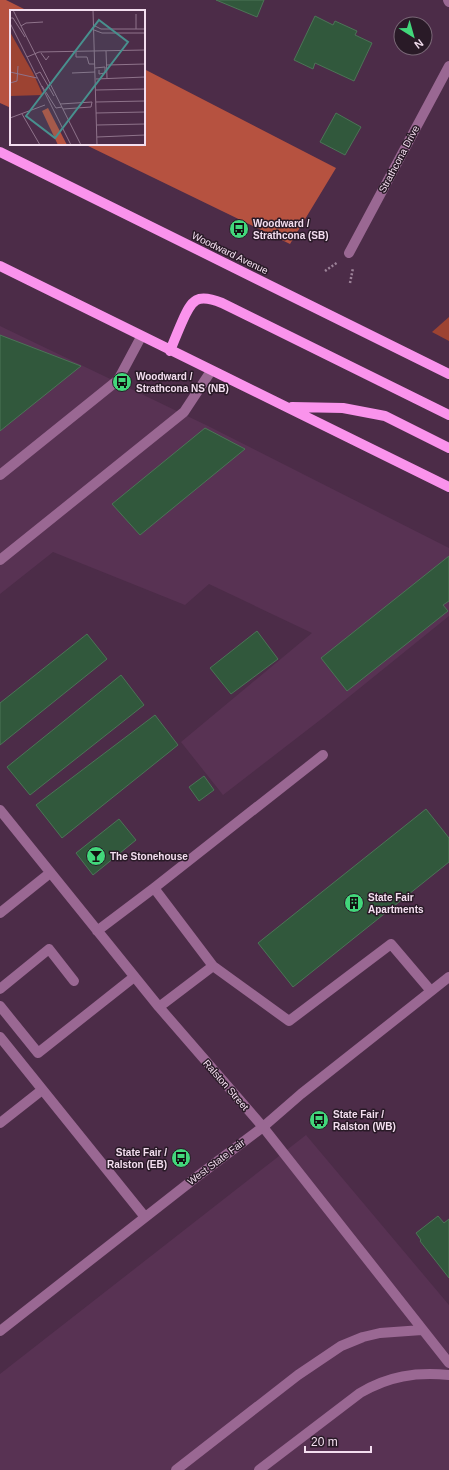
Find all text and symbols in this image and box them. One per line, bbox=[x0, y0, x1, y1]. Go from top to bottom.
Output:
inset map bbox=[10, 10, 145, 145]
north arrow bbox=[393, 16, 433, 56]
text: N bbox=[412, 37, 426, 51]
street label: Strathcona Drive bbox=[377, 123, 422, 194]
bus stop icon: Woodward / Strathcona (SB) bbox=[228, 218, 250, 240]
place label: Woodward / Strathcona (SB) bbox=[253, 218, 329, 241]
street label: Woodward Avenue bbox=[190, 230, 270, 276]
bus stop icon: Woodward / Strathcona NS (NB) bbox=[111, 371, 133, 393]
place label: Woodward / Strathcona NS (NB) bbox=[136, 371, 229, 394]
bar icon: The Stonehouse bbox=[85, 845, 107, 867]
place label: The Stonehouse bbox=[110, 851, 188, 862]
building icon: State Fair Apartments bbox=[343, 892, 365, 914]
place label: State Fair Apartments bbox=[368, 892, 424, 915]
street label: Ralston Street bbox=[201, 1057, 251, 1113]
bus stop icon: State Fair / Ralston (WB) bbox=[308, 1109, 330, 1131]
place label: State Fair / Ralston (WB) bbox=[333, 1109, 396, 1132]
street label: West State Fair bbox=[185, 1137, 247, 1187]
place label: State Fair / Ralston (EB) bbox=[107, 1147, 167, 1170]
bus stop icon: State Fair / Ralston (EB) bbox=[170, 1147, 192, 1169]
scale bar bbox=[305, 1428, 371, 1454]
text: 20 m bbox=[311, 1435, 338, 1449]

